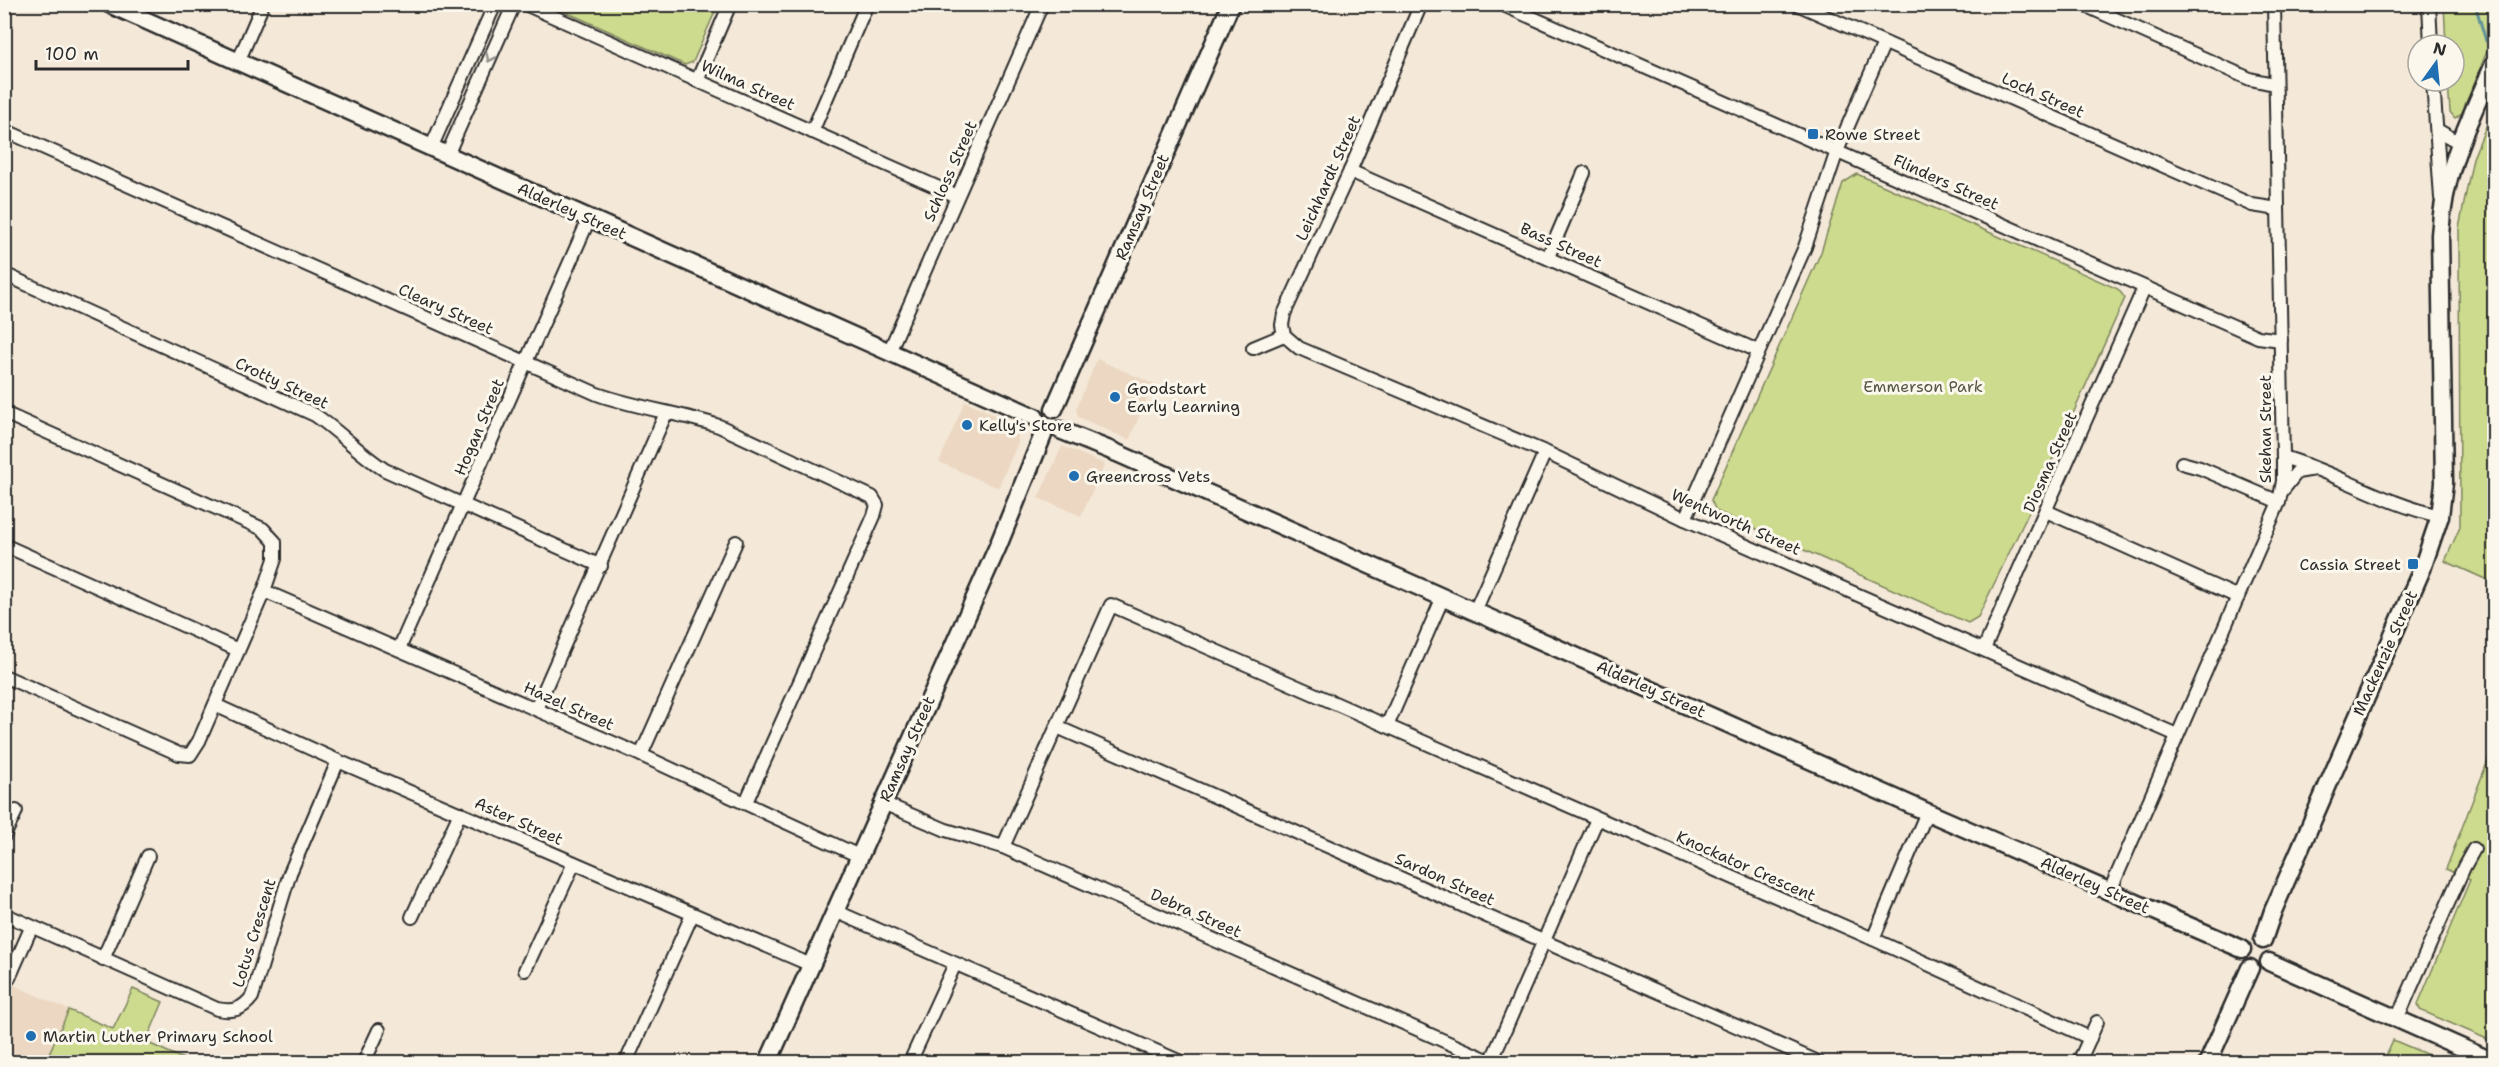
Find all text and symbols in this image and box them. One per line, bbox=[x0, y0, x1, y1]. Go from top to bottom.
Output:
scale bar bbox=[36, 33, 188, 71]
north arrow bbox=[2406, 33, 2466, 93]
text: N bbox=[2431, 37, 2449, 61]
text: 100 m bbox=[45, 42, 99, 66]
one-way arrow bbox=[486, 52, 498, 63]
street label: Wilma Street bbox=[698, 55, 798, 115]
street label: Loch Street bbox=[1998, 67, 2088, 123]
street label: Leichhardt Street bbox=[1291, 112, 1365, 244]
street label: Schloss Street bbox=[918, 117, 982, 225]
place label: Rowe Street bbox=[1825, 124, 1920, 145]
marker: Rowe Street bbox=[1806, 127, 1820, 141]
street label: Flinders Street bbox=[1890, 149, 2002, 215]
street label: Ramsay Street bbox=[1110, 151, 1174, 263]
street label: Alderley Street bbox=[514, 178, 630, 244]
street label: Bass Street bbox=[1517, 218, 1605, 272]
street label: Cleary Street bbox=[395, 279, 497, 339]
street label: Crotty Street bbox=[232, 352, 332, 414]
street label: Hogan Street bbox=[449, 375, 509, 479]
street label: Skehan Street bbox=[2255, 375, 2276, 483]
park label: Emmerson Park bbox=[1863, 376, 1983, 397]
place label: Goodstart Early Learning bbox=[1127, 378, 1240, 417]
marker: Goodstart Early Learning bbox=[1108, 390, 1122, 404]
street label: Diosma Street bbox=[2018, 408, 2082, 516]
place label: Kelly's Store bbox=[979, 415, 1072, 436]
marker: Kelly's Store bbox=[960, 418, 974, 432]
place label: Greencross Vets bbox=[1086, 466, 1211, 487]
marker: Greencross Vets bbox=[1067, 469, 1081, 483]
street label: Wentworth Street bbox=[1668, 484, 1804, 560]
place label: Cassia Street bbox=[2300, 554, 2401, 575]
marker: Cassia Street bbox=[2406, 557, 2420, 571]
street label: Mackenzie Street bbox=[2348, 587, 2422, 719]
street label: Alderley Street bbox=[1593, 656, 1709, 722]
street label: Hazel Street bbox=[521, 677, 617, 735]
street label: Ramsay Street bbox=[874, 693, 940, 805]
street label: Aster Street bbox=[472, 792, 566, 850]
street label: Knockator Crescent bbox=[1673, 826, 1819, 906]
street label: Sardon Street bbox=[1392, 848, 1498, 910]
street label: Alderley Street bbox=[2037, 852, 2153, 918]
street label: Lotus Crescent bbox=[227, 876, 281, 990]
street label: Debra Street bbox=[1147, 884, 1245, 942]
place label: Martin Luther Primary School bbox=[43, 1026, 273, 1047]
marker: Martin Luther Primary School bbox=[24, 1029, 38, 1043]

